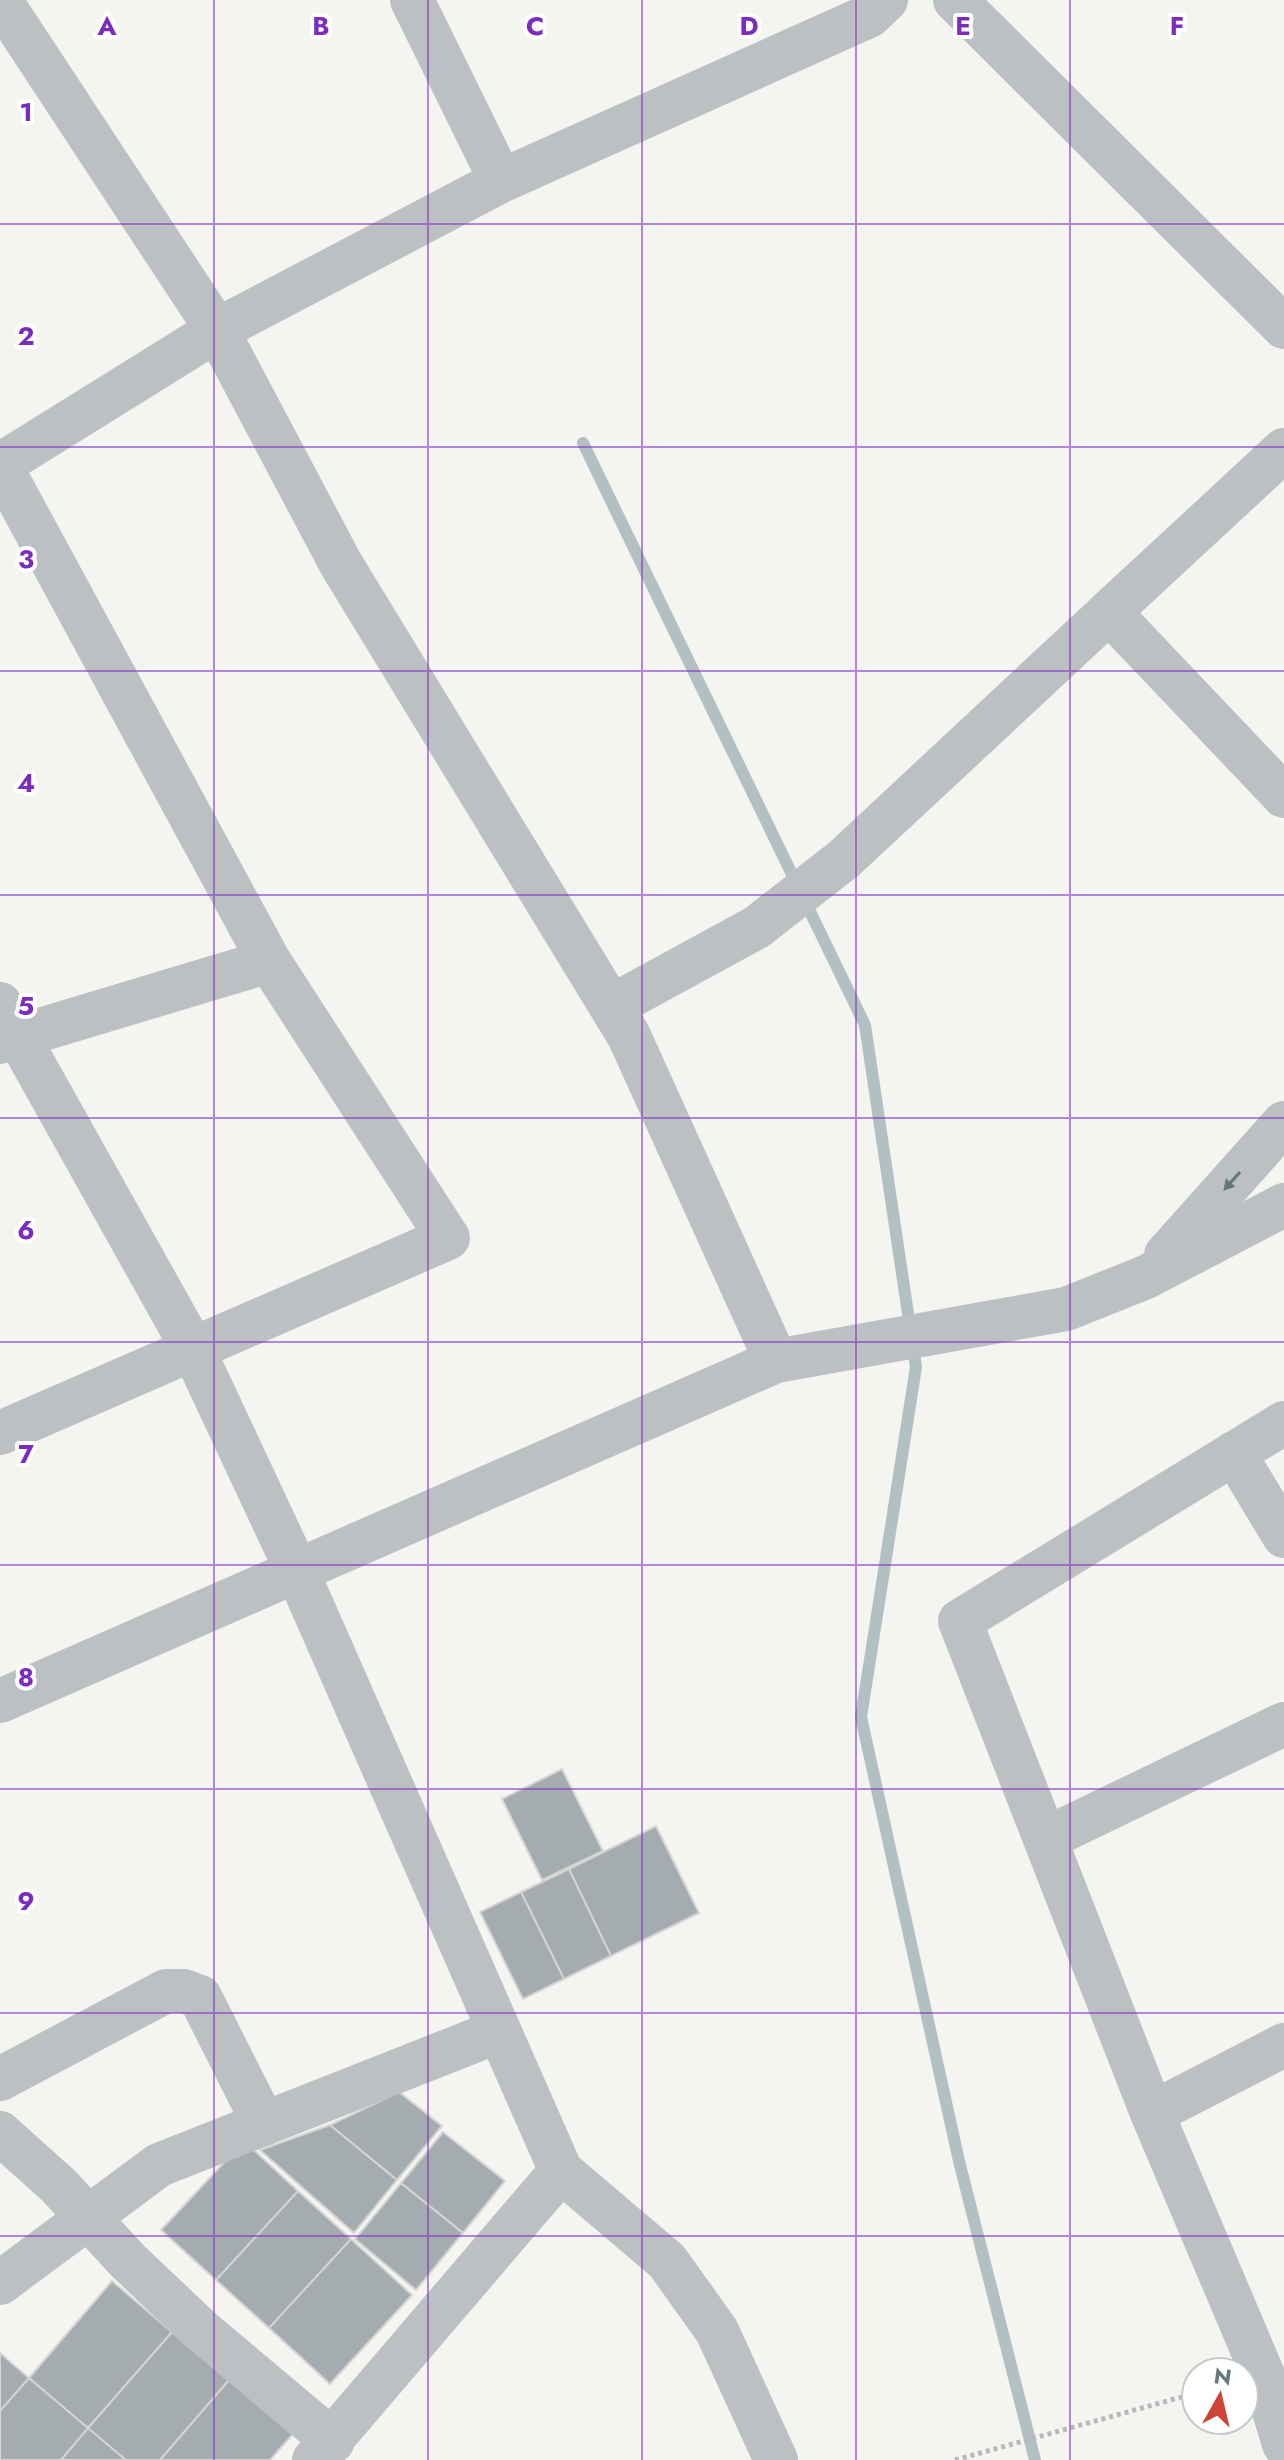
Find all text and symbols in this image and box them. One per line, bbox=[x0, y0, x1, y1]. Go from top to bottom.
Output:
text: A bbox=[96, 7, 117, 45]
text: B bbox=[312, 7, 330, 45]
text: C bbox=[526, 7, 544, 45]
text: D bbox=[739, 7, 759, 45]
text: E bbox=[955, 7, 971, 45]
text: F bbox=[1170, 7, 1184, 45]
text: 1 bbox=[19, 93, 33, 131]
text: 2 bbox=[17, 317, 35, 355]
text: 3 bbox=[18, 540, 34, 578]
text: 4 bbox=[17, 764, 35, 802]
text: 5 bbox=[18, 987, 34, 1025]
one-way arrow bbox=[1224, 1171, 1241, 1191]
text: 6 bbox=[17, 1211, 35, 1249]
text: 7 bbox=[18, 1435, 34, 1473]
text: 8 bbox=[18, 1658, 34, 1696]
text: 9 bbox=[17, 1882, 35, 1920]
north arrow bbox=[1180, 2356, 1260, 2436]
text: N bbox=[1212, 2359, 1234, 2393]

